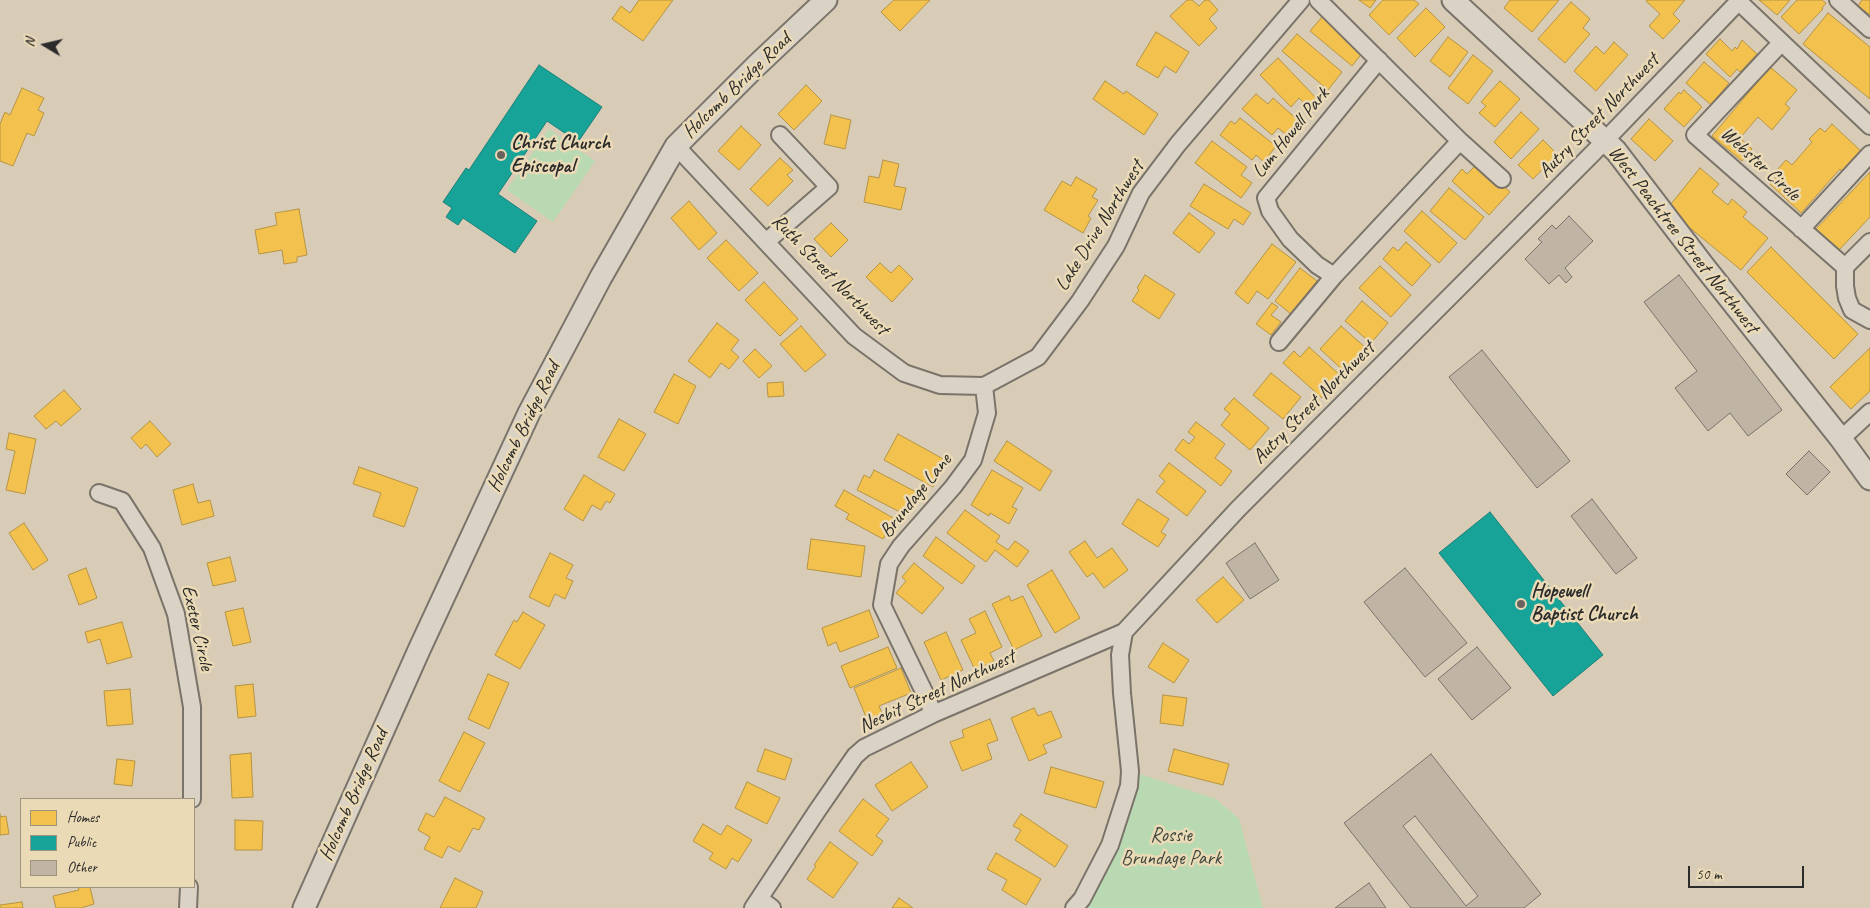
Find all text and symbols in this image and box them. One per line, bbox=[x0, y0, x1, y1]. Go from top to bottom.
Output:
north arrow bbox=[20, 20, 70, 70]
street label: Holcomb Bridge Road bbox=[678, 28, 796, 144]
text: N bbox=[21, 37, 39, 48]
street label: Autry Street Northwest bbox=[1534, 49, 1664, 183]
street label: Lum Howell Park bbox=[1247, 83, 1335, 183]
street label: Webster Circle bbox=[1715, 122, 1805, 206]
place label: Christ Church Episcopal bbox=[511, 132, 610, 179]
street label: West Peachtree Street Northwest bbox=[1602, 142, 1764, 338]
marker: Christ Church Episcopal bbox=[495, 149, 507, 161]
street label: Lake Drive Northwest bbox=[1050, 157, 1150, 295]
street label: Ruth Street Northwest bbox=[766, 210, 894, 340]
street label: Autry Street Northwest bbox=[1248, 337, 1380, 469]
street label: Holcomb Bridge Road bbox=[482, 358, 566, 496]
street label: Brundage Lane bbox=[875, 449, 957, 543]
place label: Hopewell Baptist Church bbox=[1531, 580, 1638, 627]
street label: Exeter Circle bbox=[176, 583, 218, 673]
marker: Hopewell Baptist Church bbox=[1515, 598, 1527, 610]
street label: Nesbit Street Northwest bbox=[855, 645, 1019, 739]
street label: Holcomb Bridge Road bbox=[314, 725, 394, 865]
legend bbox=[20, 798, 195, 888]
text: Homes bbox=[67, 808, 99, 827]
park label: Rossie Brundage Park bbox=[1121, 824, 1221, 871]
text: Public bbox=[67, 833, 96, 852]
scale bar bbox=[1690, 856, 1806, 888]
text: Other bbox=[67, 858, 97, 877]
text: 50 m bbox=[1696, 865, 1722, 884]

